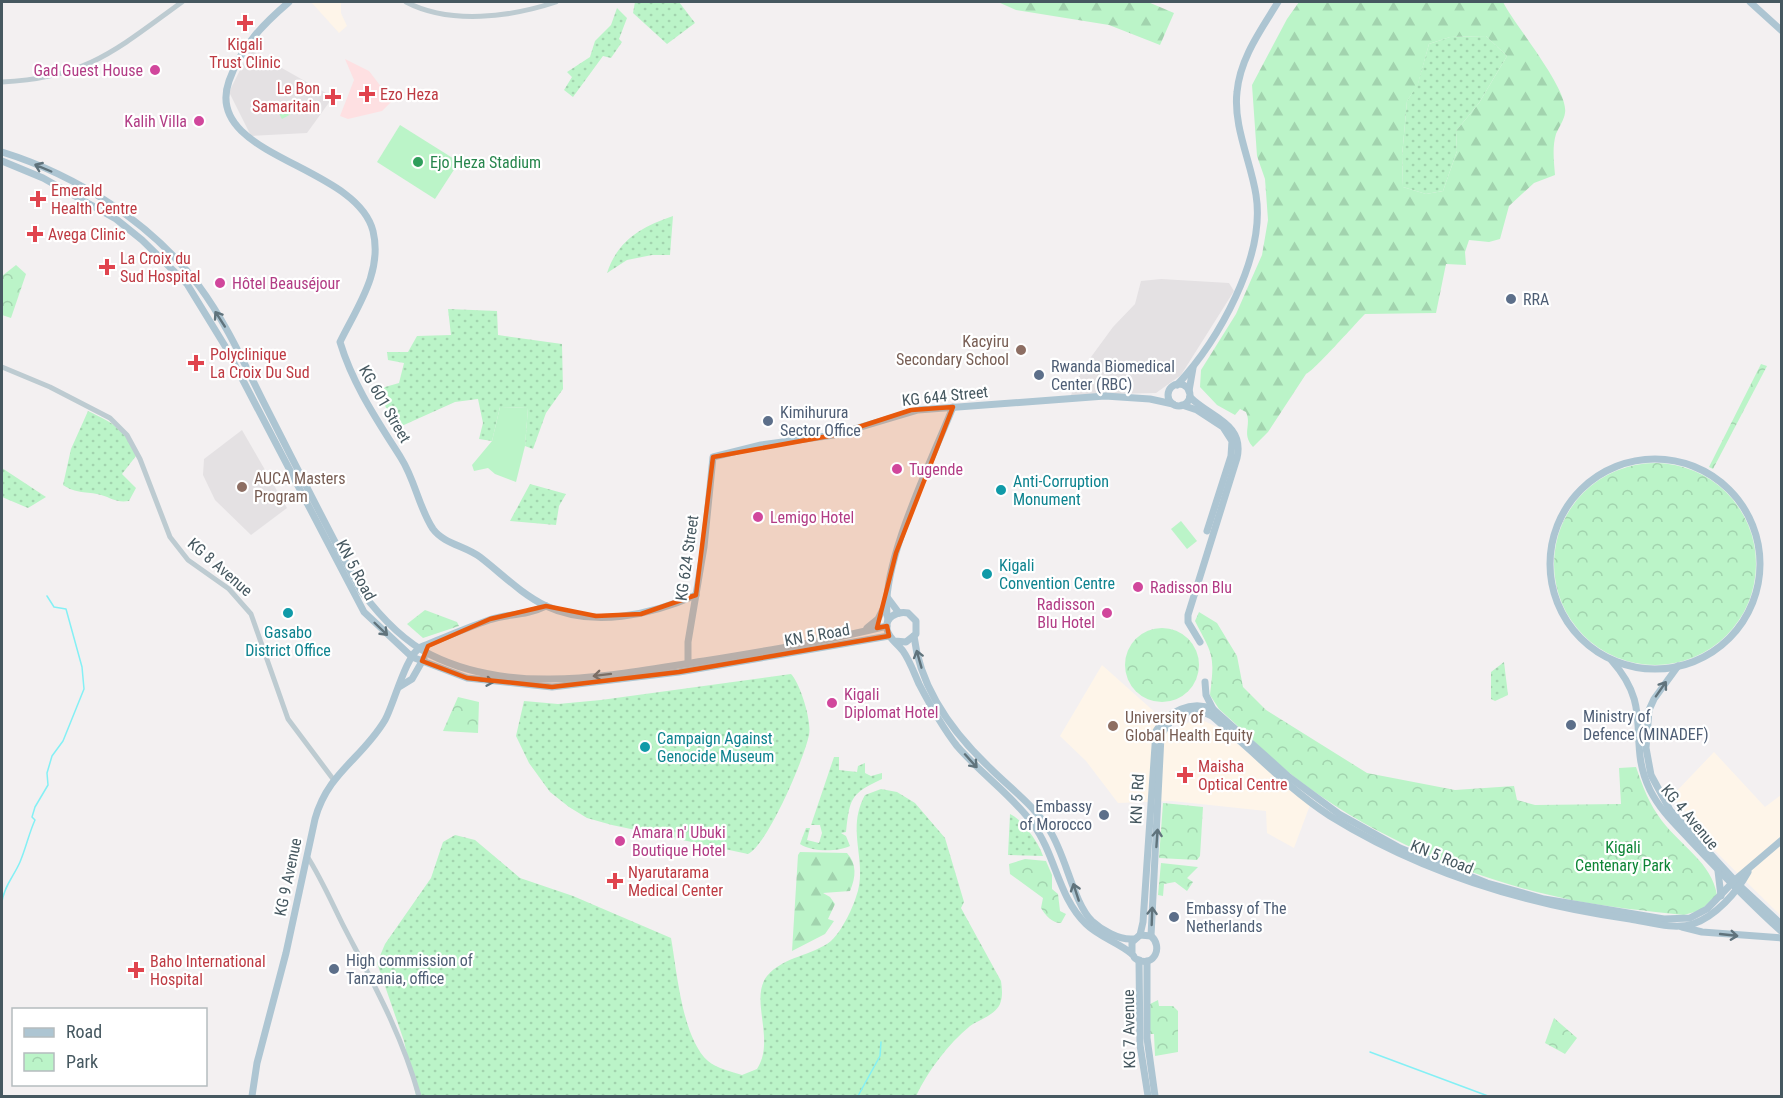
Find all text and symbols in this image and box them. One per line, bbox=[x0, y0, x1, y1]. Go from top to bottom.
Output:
marker: Kigali Trust Clinic bbox=[236, 14, 254, 32]
place label: Kigali Trust Clinic bbox=[209, 35, 281, 72]
place label: Gad Guest House bbox=[33, 61, 143, 80]
marker: Gad Guest House bbox=[148, 63, 162, 77]
place label: Le Bon Samaritain bbox=[252, 79, 320, 116]
marker: Ezo Heza bbox=[358, 85, 376, 103]
place label: Ezo Heza bbox=[380, 85, 439, 104]
marker: Le Bon Samaritain bbox=[324, 88, 342, 106]
place label: Kalih Villa bbox=[124, 112, 187, 131]
marker: Kalih Villa bbox=[192, 114, 206, 128]
place label: Ejo Heza Stadium bbox=[430, 153, 541, 172]
marker: Ejo Heza Stadium bbox=[411, 155, 425, 169]
one-way arrow bbox=[34, 162, 53, 173]
place label: Emerald Health Centre bbox=[51, 181, 137, 218]
marker: Emerald Health Centre bbox=[29, 190, 47, 208]
marker: Avega Clinic bbox=[26, 225, 44, 243]
place label: Avega Clinic bbox=[48, 225, 126, 244]
place label: La Croix du Sud Hospital bbox=[120, 249, 201, 286]
marker: La Croix du Sud Hospital bbox=[98, 258, 116, 276]
place label: Hôtel Beauséjour bbox=[232, 274, 340, 293]
marker: Hôtel Beauséjour bbox=[213, 276, 227, 290]
place label: RRA bbox=[1523, 290, 1549, 309]
marker: RRA bbox=[1504, 292, 1518, 306]
one-way arrow bbox=[214, 311, 226, 328]
place label: Kacyiru Secondary School bbox=[896, 332, 1009, 369]
marker: Kacyiru Secondary School bbox=[1014, 343, 1028, 357]
place label: Polyclinique La Croix Du Sud bbox=[210, 345, 310, 382]
marker: Polyclinique La Croix Du Sud bbox=[187, 354, 205, 372]
place label: Rwanda Biomedical Center (RBC) bbox=[1051, 357, 1175, 394]
street label: KG 601 Street bbox=[355, 362, 415, 446]
marker: Rwanda Biomedical Center (RBC) bbox=[1032, 368, 1046, 382]
street label: KG 644 Street bbox=[901, 382, 989, 410]
place label: Kimihurura Sector Office bbox=[780, 403, 861, 440]
marker: Kimihurura Sector Office bbox=[761, 414, 775, 428]
place label: Tugende bbox=[909, 460, 963, 479]
marker: Tugende bbox=[890, 462, 904, 476]
place label: AUCA Masters Program bbox=[254, 469, 346, 506]
place label: Anti-Corruption Monument bbox=[1013, 472, 1109, 509]
marker: AUCA Masters Program bbox=[235, 480, 249, 494]
marker: Anti-Corruption Monument bbox=[994, 483, 1008, 497]
place label: Lemigo Hotel bbox=[770, 508, 854, 527]
marker: Lemigo Hotel bbox=[751, 510, 765, 524]
street label: KG 624 Street bbox=[672, 514, 702, 602]
street label: KG 8 Avenue bbox=[184, 534, 256, 600]
street label: KN 5 Road bbox=[332, 536, 380, 604]
place label: Kigali Convention Centre bbox=[999, 556, 1115, 593]
marker: Kigali Convention Centre bbox=[980, 567, 994, 581]
place label: Radisson Blu bbox=[1150, 578, 1232, 597]
marker: Radisson Blu bbox=[1131, 580, 1145, 594]
place label: Radisson Blu Hotel bbox=[1037, 595, 1095, 632]
marker: Gasabo District Office bbox=[281, 606, 295, 620]
marker: Radisson Blu Hotel bbox=[1100, 606, 1114, 620]
street label: KN 5 Road bbox=[783, 620, 851, 650]
one-way arrow bbox=[374, 621, 389, 636]
place label: Gasabo District Office bbox=[245, 623, 331, 660]
one-way arrow bbox=[912, 650, 924, 669]
one-way arrow bbox=[592, 669, 612, 680]
one-way arrow bbox=[474, 676, 494, 687]
one-way arrow bbox=[1655, 681, 1667, 697]
place label: Kigali Diplomat Hotel bbox=[844, 685, 938, 722]
marker: Kigali Diplomat Hotel bbox=[825, 696, 839, 710]
place label: Ministry of Defence (MINADEF) bbox=[1583, 707, 1709, 744]
place label: University of Global Health Equity bbox=[1125, 708, 1253, 745]
marker: Ministry of Defence (MINADEF) bbox=[1564, 718, 1578, 732]
marker: University of Global Health Equity bbox=[1106, 719, 1120, 733]
place label: Campaign Against Genocide Museum bbox=[657, 729, 774, 766]
marker: Campaign Against Genocide Museum bbox=[638, 740, 652, 754]
one-way arrow bbox=[964, 753, 978, 768]
place label: Maisha Optical Centre bbox=[1198, 757, 1288, 794]
marker: Maisha Optical Centre bbox=[1176, 766, 1194, 784]
street label: KN 5 Rd bbox=[1126, 773, 1148, 825]
street label: KG 4 Avenue bbox=[1657, 781, 1723, 853]
place label: Embassy of Morocco bbox=[1020, 797, 1092, 834]
marker: Embassy of Morocco bbox=[1097, 808, 1111, 822]
place label: Amara n' Ubuki Boutique Hotel bbox=[632, 823, 726, 860]
one-way arrow bbox=[1151, 829, 1162, 849]
marker: Amara n' Ubuki Boutique Hotel bbox=[613, 834, 627, 848]
street label: KG 9 Avenue bbox=[270, 836, 306, 918]
street label: KN 5 Road bbox=[1408, 836, 1476, 878]
park label: Kigali Centenary Park bbox=[1575, 838, 1672, 875]
place label: Nyarutarama Medical Center bbox=[628, 863, 723, 900]
marker: Nyarutarama Medical Center bbox=[606, 872, 624, 890]
one-way arrow bbox=[1070, 883, 1081, 902]
place label: Embassy of The Netherlands bbox=[1186, 899, 1287, 936]
one-way arrow bbox=[1146, 907, 1158, 927]
marker: Embassy of The Netherlands bbox=[1167, 910, 1181, 924]
one-way arrow bbox=[1718, 930, 1738, 941]
place label: High commission of Tanzania, office bbox=[346, 951, 473, 988]
place label: Baho International Hospital bbox=[150, 952, 266, 989]
marker: Baho International Hospital bbox=[127, 961, 145, 979]
marker: High commission of Tanzania, office bbox=[327, 962, 341, 976]
street label: KG 7 Avenue bbox=[1119, 989, 1139, 1069]
legend bbox=[12, 1008, 207, 1086]
text: Road bbox=[66, 1021, 102, 1042]
text: Park bbox=[66, 1051, 98, 1072]

